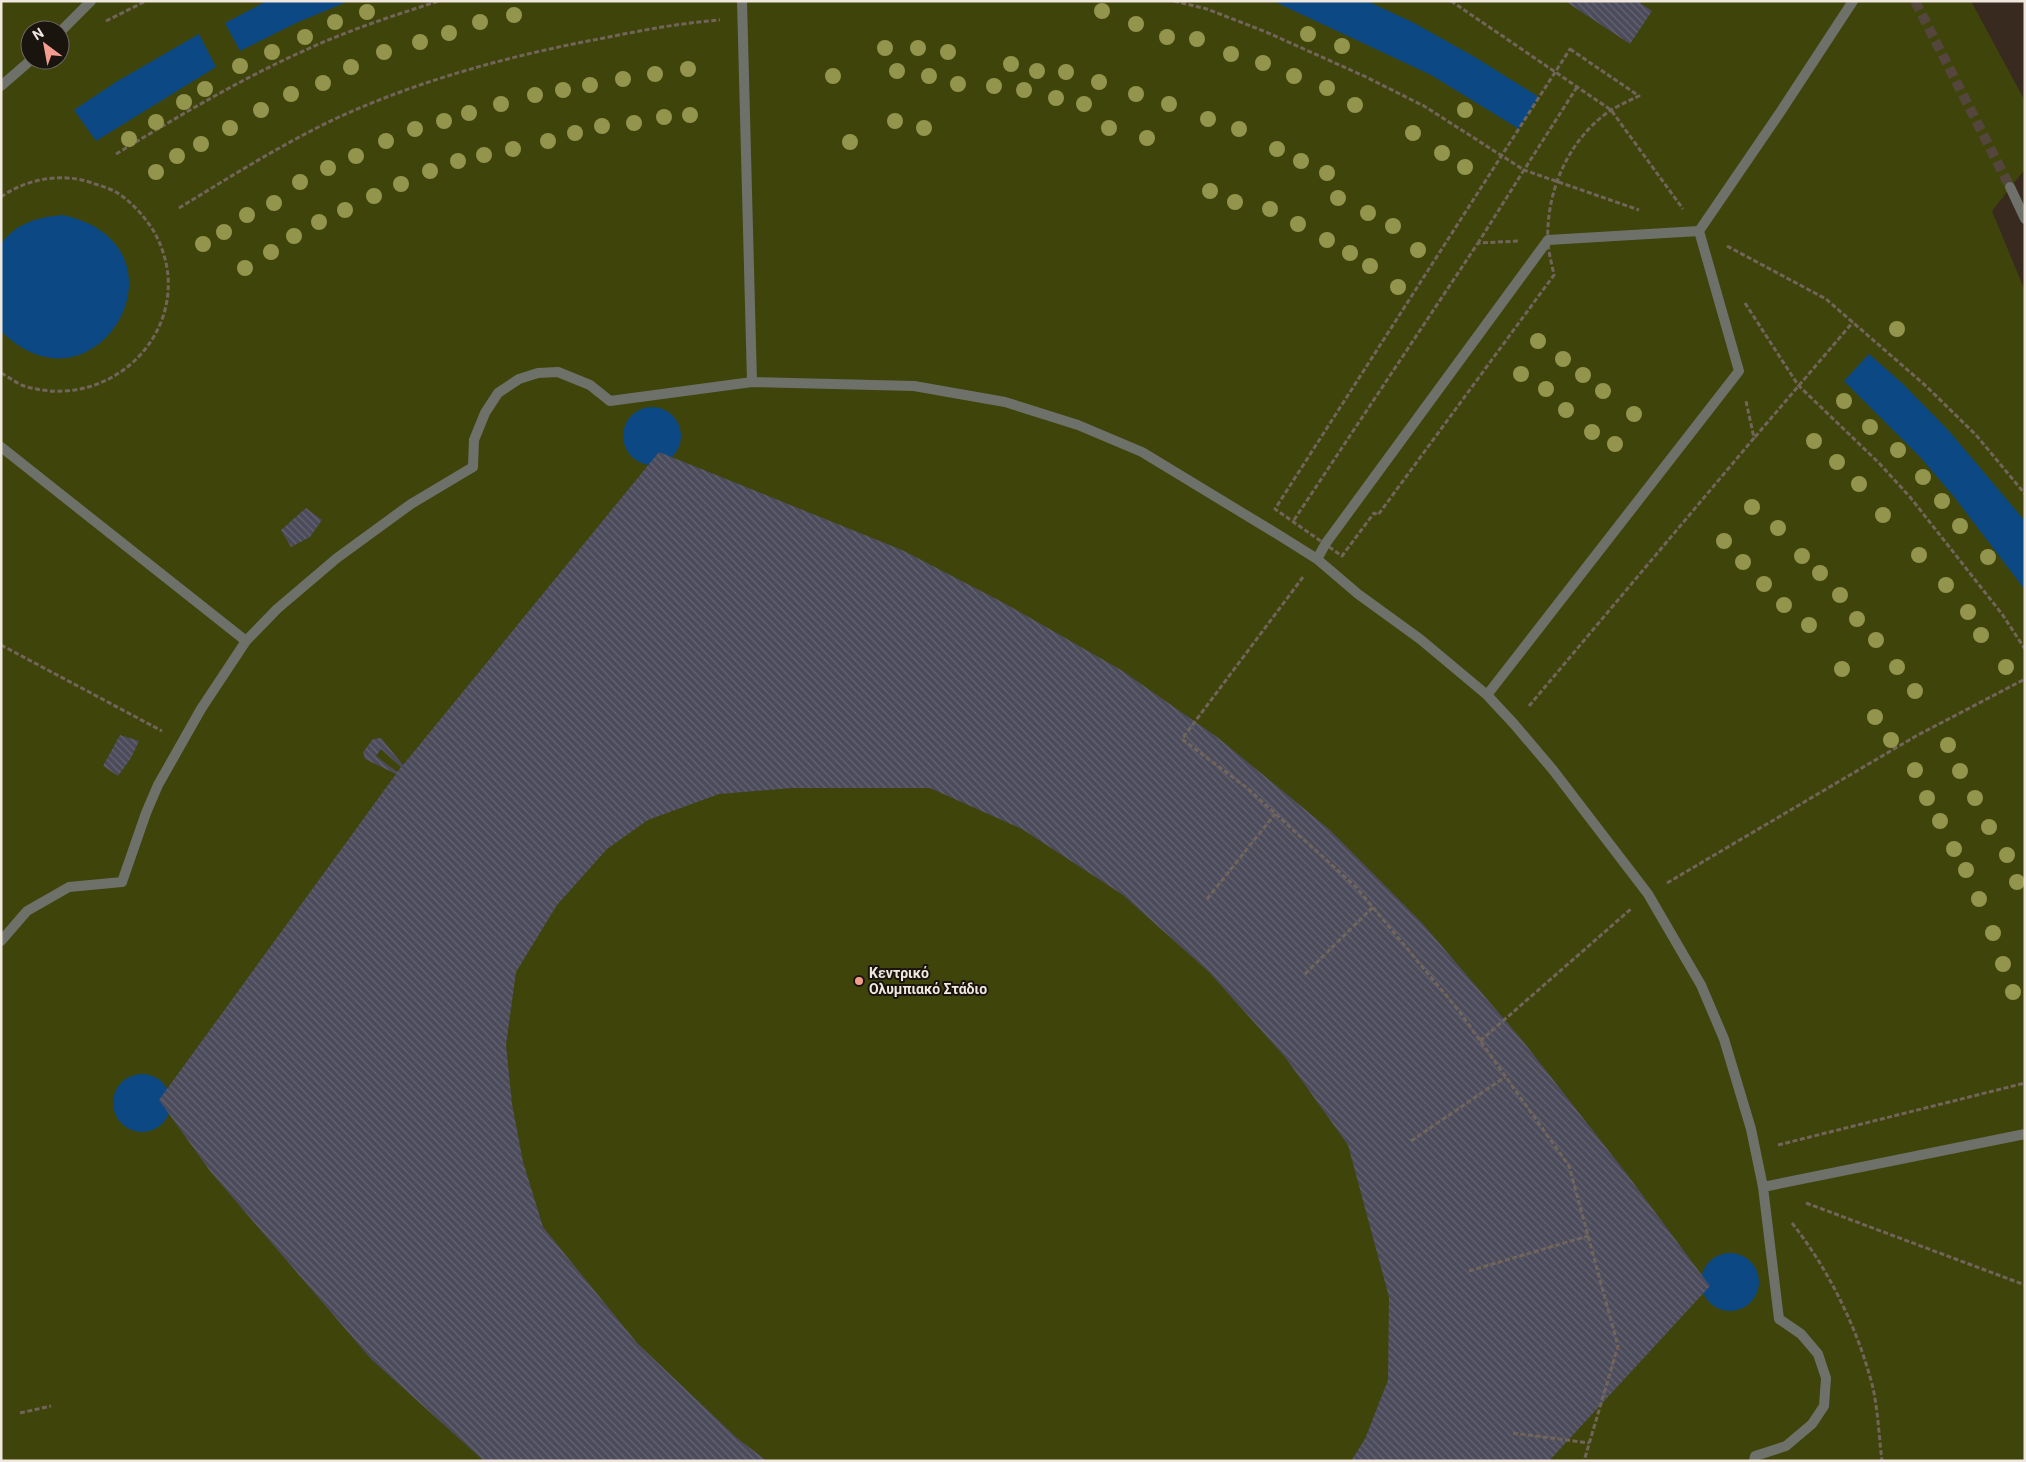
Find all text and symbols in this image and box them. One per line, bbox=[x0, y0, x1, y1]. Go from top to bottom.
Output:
north arrow bbox=[20, 20, 70, 70]
text: N bbox=[30, 25, 47, 43]
place label: Κεντρικό Ολυμπιακό Στάδιο bbox=[869, 965, 987, 997]
marker: Κεντρικό Ολυμπιακό Στάδιο bbox=[853, 975, 865, 987]

